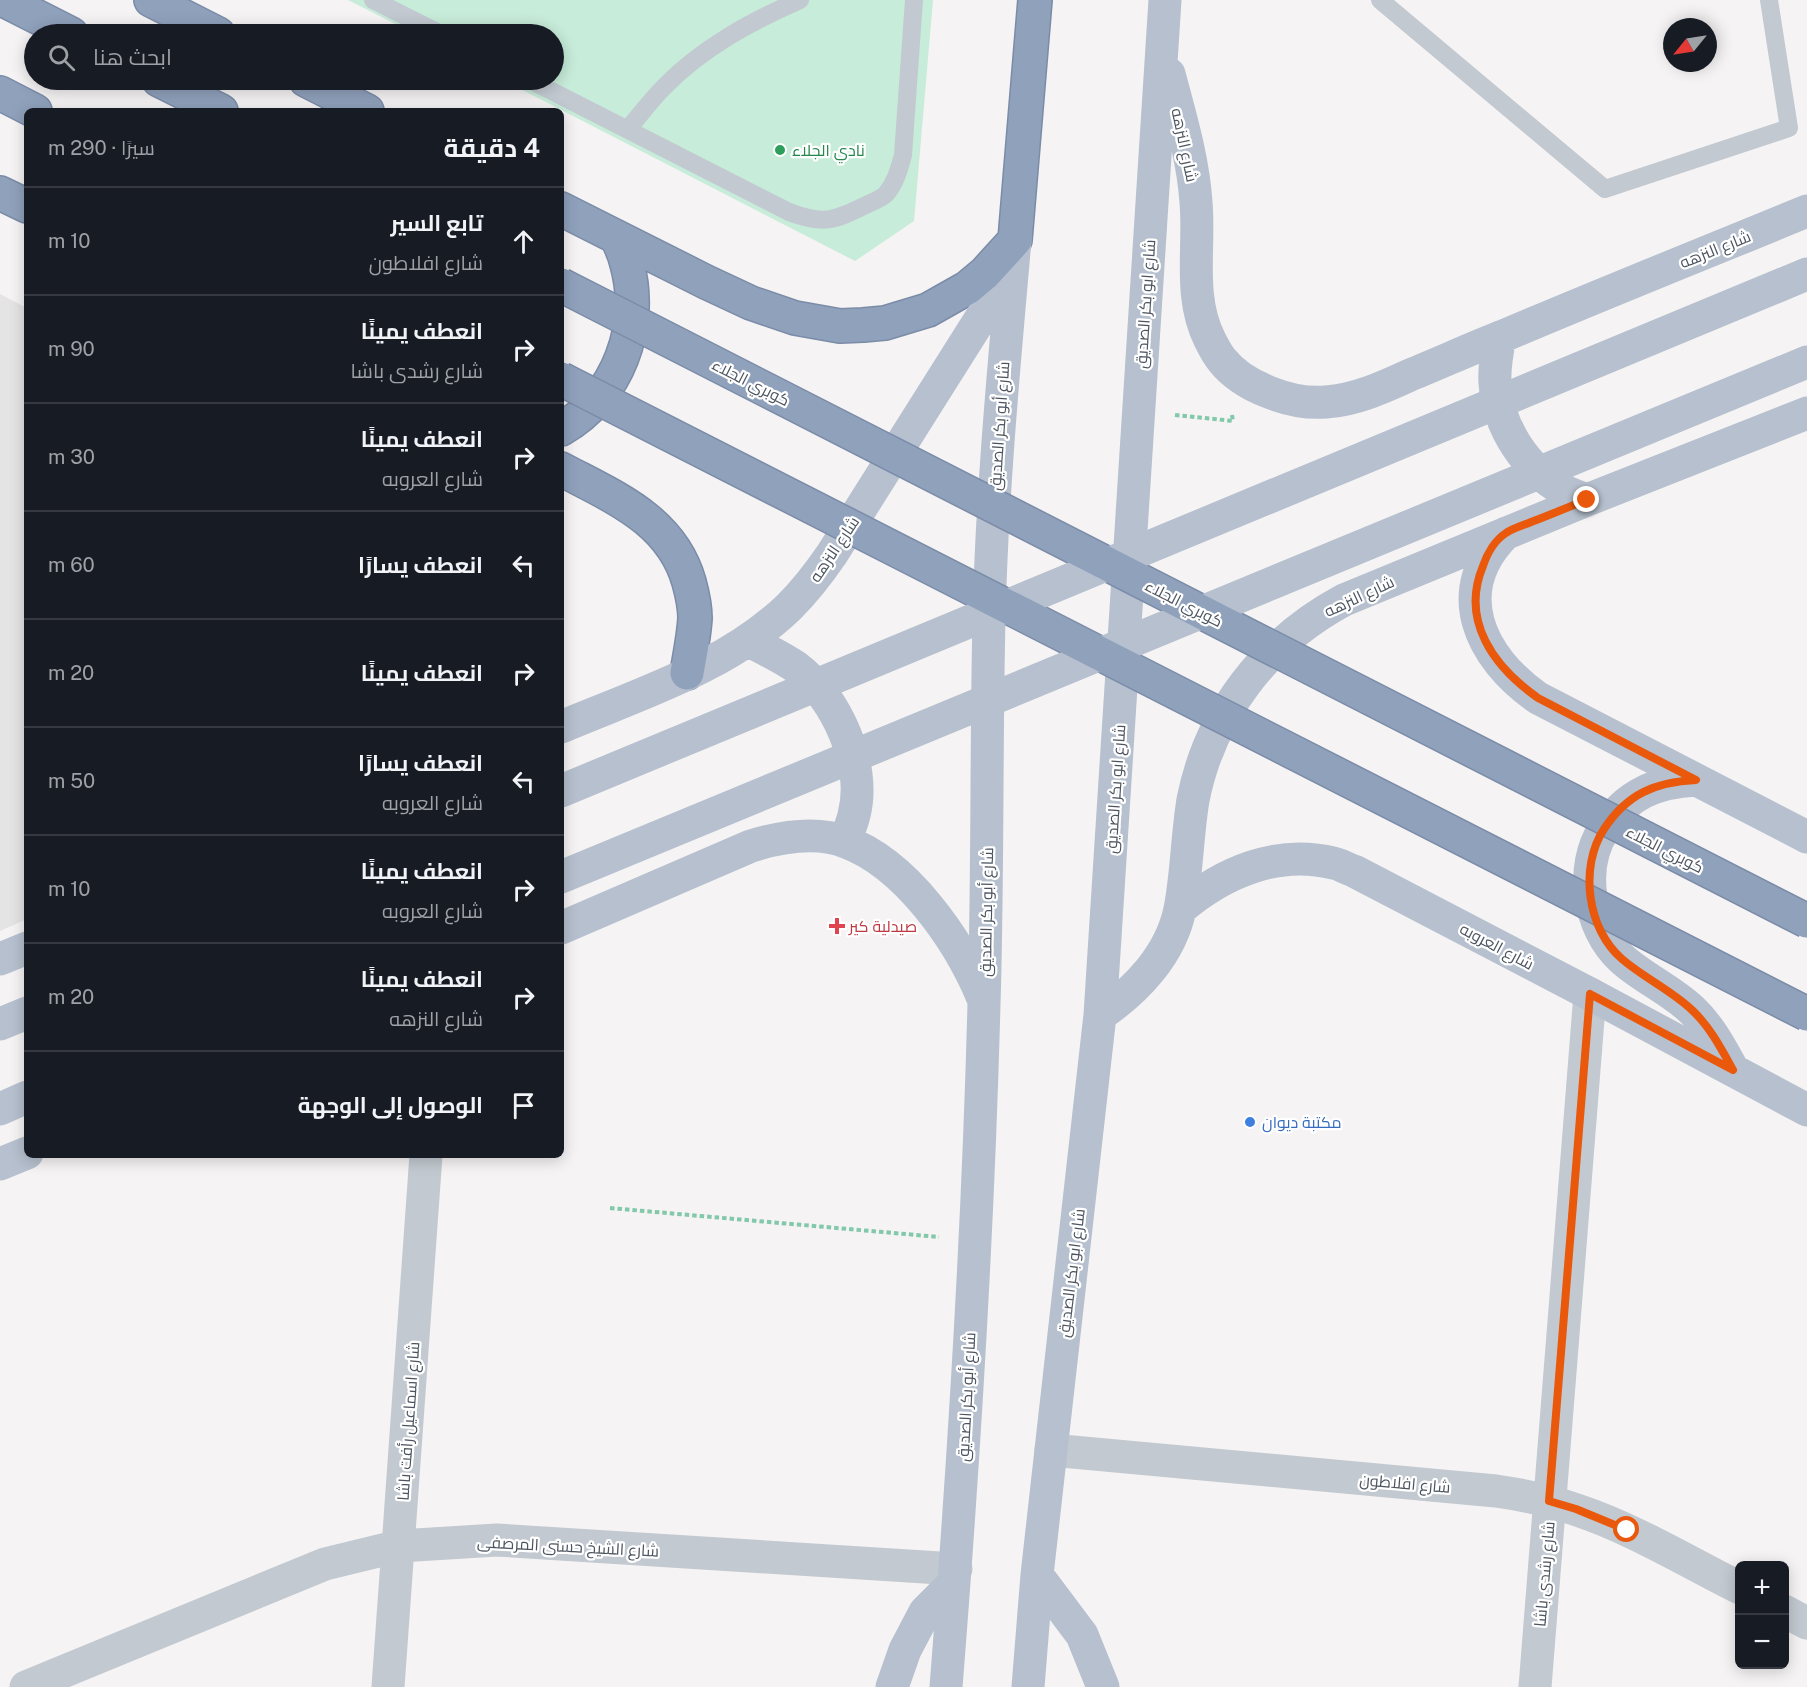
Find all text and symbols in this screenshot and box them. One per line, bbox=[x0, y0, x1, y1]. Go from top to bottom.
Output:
north arrow bbox=[1663, 18, 1717, 72]
search box bbox=[24, 24, 564, 90]
icon: search bbox=[45, 41, 78, 74]
text: ابحث هنا bbox=[93, 44, 172, 70]
street label: شارع النزهه bbox=[1165, 106, 1202, 184]
text: 4 دقيقة bbox=[444, 132, 540, 163]
text: سيرًا · 290 m bbox=[48, 136, 155, 160]
place label: نادي الجلاء bbox=[792, 141, 865, 164]
marker: نادي الجلاء bbox=[773, 143, 787, 157]
text: تابع السير bbox=[391, 210, 483, 236]
icon: ahead bbox=[507, 225, 540, 258]
street label: شارع النزهه bbox=[1677, 227, 1754, 274]
text: 10 m bbox=[48, 229, 91, 253]
street label: شارع ابو بكر الصديق bbox=[1132, 239, 1161, 369]
text: شارع افلاطون bbox=[369, 251, 483, 275]
text: انعطف يمينًا bbox=[361, 318, 483, 344]
icon: right bbox=[507, 333, 540, 366]
text: 90 m bbox=[48, 337, 95, 361]
street label: كوبري الجلاء bbox=[707, 355, 793, 414]
text: شارع رشدى باشا bbox=[350, 359, 483, 383]
street label: شارع أبو بكر الصديق bbox=[986, 361, 1015, 491]
text: انعطف يمينًا bbox=[361, 426, 483, 452]
icon: right bbox=[507, 441, 540, 474]
text: 30 m bbox=[48, 445, 95, 469]
text: شارع العروبه bbox=[382, 467, 483, 491]
route end bbox=[1573, 486, 1599, 512]
street label: شارع النزهه bbox=[806, 513, 865, 587]
icon: left bbox=[507, 549, 540, 582]
text: انعطف يسارًا bbox=[358, 552, 483, 578]
text: 60 m bbox=[48, 553, 95, 577]
street label: شارع النزهه bbox=[1321, 572, 1398, 623]
street label: كوبري الجلاء bbox=[1140, 576, 1226, 635]
icon: right bbox=[507, 657, 540, 690]
text: انعطف يمينًا bbox=[361, 660, 483, 686]
text: 20 m bbox=[48, 661, 94, 685]
street label: شارع ابو بكر الصديق bbox=[1102, 724, 1131, 854]
text: انعطف يسارًا bbox=[358, 750, 483, 776]
icon: left bbox=[507, 765, 540, 798]
text: 50 m bbox=[48, 769, 95, 793]
text: شارع العروبه bbox=[382, 791, 483, 815]
street label: كوبري الجلاء bbox=[1621, 822, 1707, 881]
street label: شارع أبو بكر الصديق bbox=[976, 847, 999, 977]
text: انعطف يمينًا bbox=[361, 858, 483, 884]
icon: right bbox=[507, 873, 540, 906]
text: 10 m bbox=[48, 877, 91, 901]
text: شارع العروبه bbox=[382, 899, 483, 923]
place label: صيدلية كير bbox=[848, 917, 917, 936]
marker: صيدلية كير bbox=[830, 919, 844, 933]
street label: شارع العروبه bbox=[1456, 919, 1537, 976]
text: انعطف يمينًا bbox=[361, 966, 483, 992]
icon: right bbox=[507, 981, 540, 1014]
text: 20 m bbox=[48, 985, 94, 1009]
text: شارع النزهه bbox=[389, 1007, 483, 1031]
icon: arrive bbox=[507, 1089, 540, 1122]
text: الوصول إلى الوجهة bbox=[298, 1092, 483, 1118]
place label: مكتبة ديوان bbox=[1262, 1113, 1342, 1133]
marker: مكتبة ديوان bbox=[1243, 1115, 1257, 1129]
street label: شارع ابو بكر الصديق bbox=[1054, 1208, 1091, 1339]
street label: شارع أبو بكر الصديق bbox=[954, 1332, 981, 1462]
street label: شارع اسماعيل رأفت باشا bbox=[393, 1341, 426, 1501]
street label: شارع افلاطون bbox=[1358, 1470, 1451, 1499]
route start bbox=[1613, 1516, 1639, 1542]
street label: شارع رشدى باشا bbox=[1530, 1520, 1561, 1628]
street label: شارع الشيخ حسنى المرصفى bbox=[476, 1532, 659, 1563]
map controls bbox=[1735, 1561, 1789, 1669]
button: + bbox=[1735, 1561, 1789, 1615]
button: − bbox=[1735, 1615, 1789, 1669]

